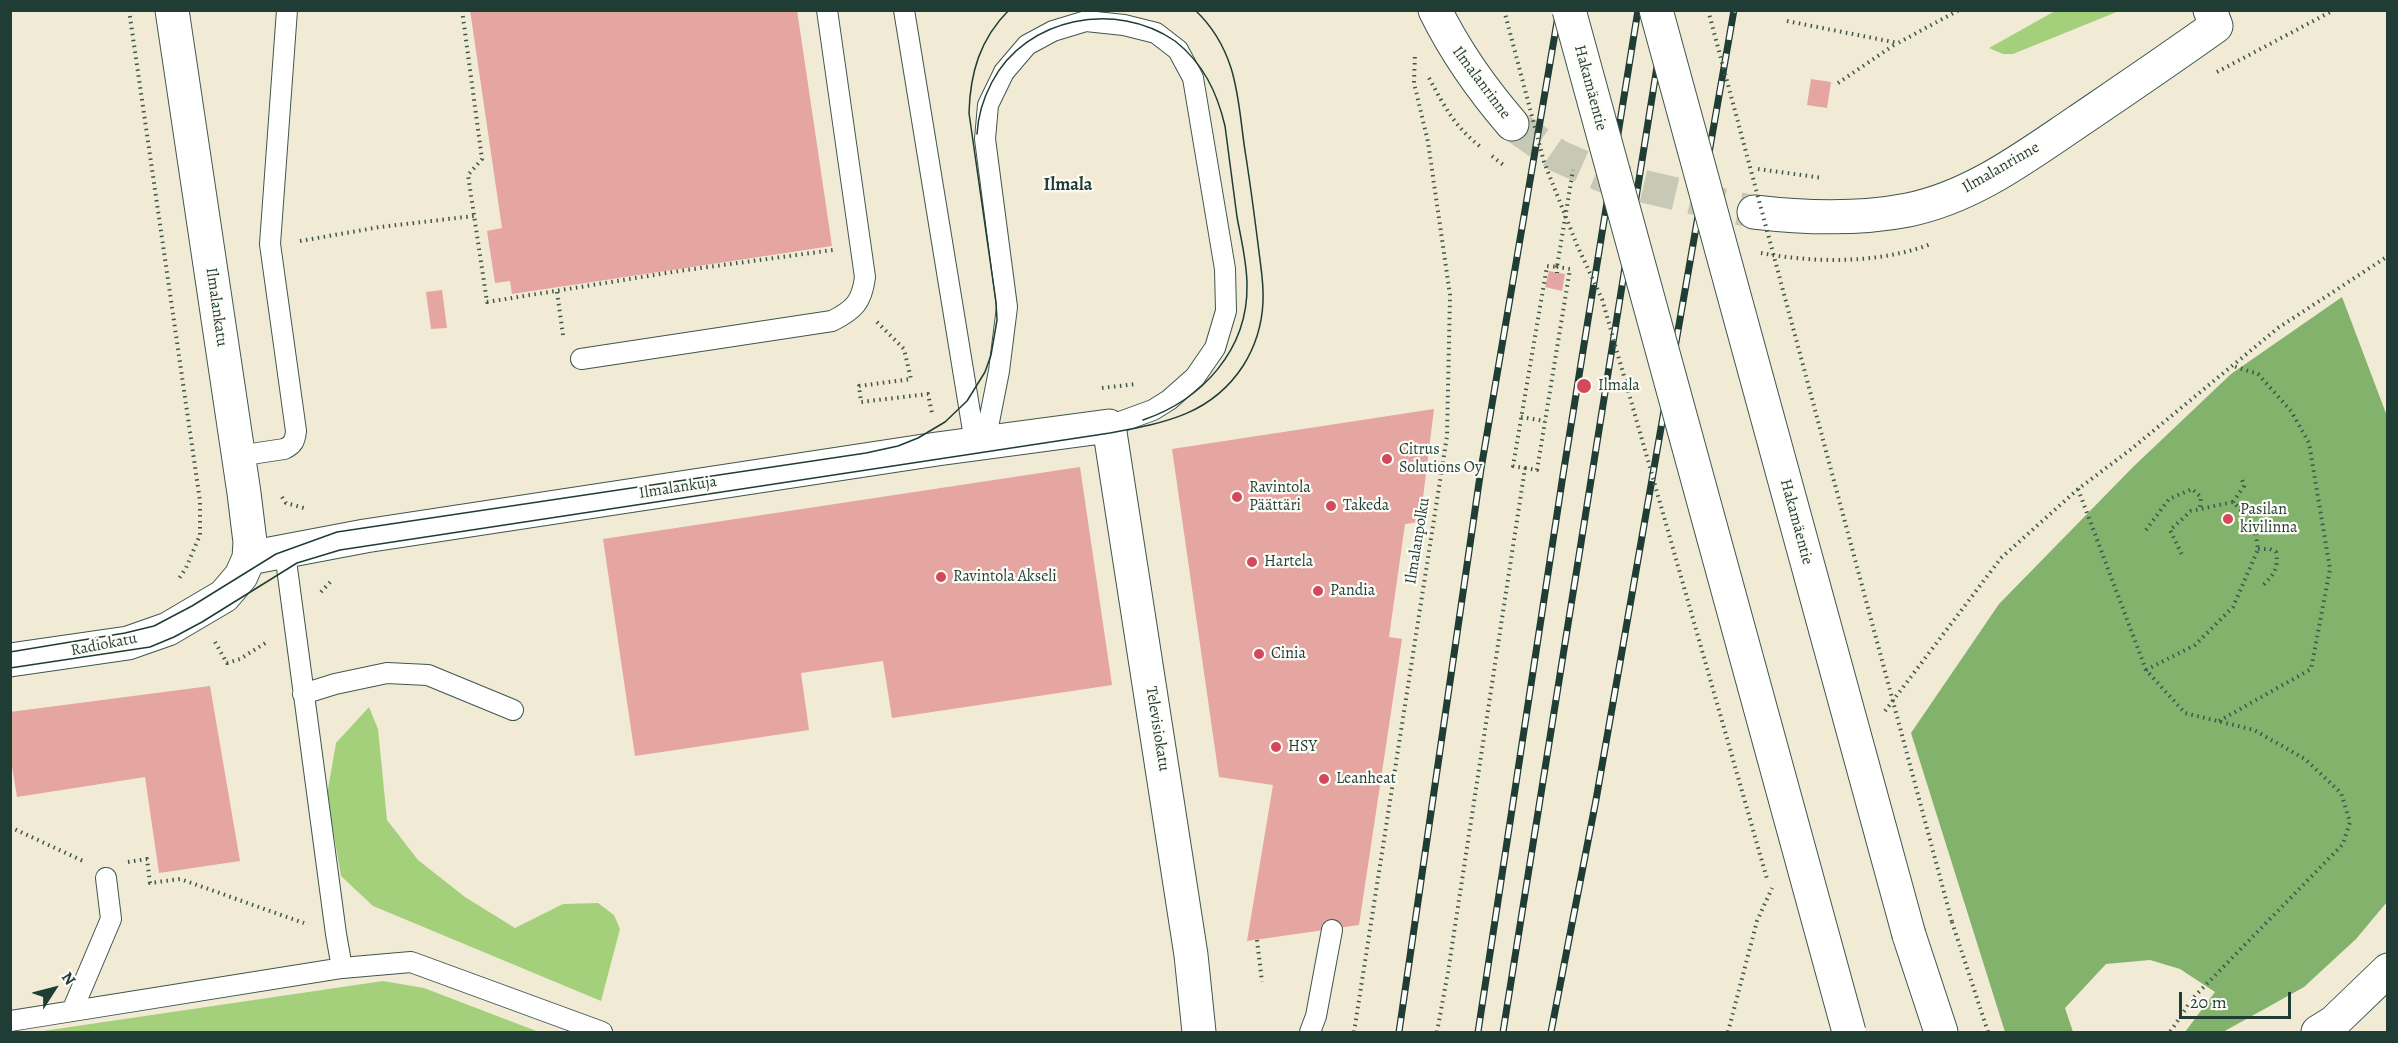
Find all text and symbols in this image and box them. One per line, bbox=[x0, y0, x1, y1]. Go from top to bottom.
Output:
street label: Ilmalanrinne bbox=[1447, 43, 1515, 123]
street label: Hakamäentie bbox=[1569, 43, 1611, 133]
street label: Ilmalanrinne bbox=[1959, 138, 2043, 198]
district label: Ilmala bbox=[1044, 175, 1092, 197]
street label: Ilmalankatu bbox=[201, 266, 231, 348]
place label: Ilmala bbox=[1598, 376, 1640, 396]
marker: Ilmala bbox=[1575, 377, 1593, 395]
place label: Citrus Solutions Oy bbox=[1399, 440, 1482, 478]
marker: Citrus Solutions Oy bbox=[1380, 452, 1394, 466]
street label: Ilmalankuja bbox=[638, 472, 718, 504]
street label: Hakamäentie bbox=[1775, 477, 1817, 567]
place label: Ravintola Päättäri bbox=[1249, 478, 1311, 516]
marker: Ravintola Päättäri bbox=[1230, 490, 1244, 504]
place label: Takeda bbox=[1343, 496, 1389, 516]
street label: Ilmalanpolku bbox=[1402, 496, 1434, 586]
marker: Takeda bbox=[1324, 499, 1338, 513]
place label: Pasilan kivilinna bbox=[2240, 500, 2298, 538]
marker: Pasilan kivilinna bbox=[2221, 512, 2235, 526]
place label: Hartela bbox=[1264, 552, 1313, 572]
marker: Hartela bbox=[1245, 555, 1259, 569]
place label: Ravintola Akseli bbox=[953, 567, 1057, 587]
marker: Ravintola Akseli bbox=[934, 570, 948, 584]
place label: Pandia bbox=[1330, 581, 1375, 601]
marker: Pandia bbox=[1311, 584, 1325, 598]
street label: Radiokatu bbox=[69, 629, 139, 661]
place label: Cinia bbox=[1271, 644, 1306, 664]
marker: Cinia bbox=[1252, 647, 1266, 661]
street label: Televisiokatu bbox=[1141, 685, 1173, 773]
place label: HSY bbox=[1288, 737, 1317, 757]
marker: HSY bbox=[1269, 740, 1283, 754]
place label: Leanheat bbox=[1336, 769, 1396, 789]
marker: Leanheat bbox=[1317, 772, 1331, 786]
north arrow bbox=[24, 959, 84, 1019]
text: N bbox=[56, 967, 81, 990]
scale bar bbox=[2182, 980, 2294, 1018]
text: 20 m bbox=[2190, 990, 2227, 1014]

